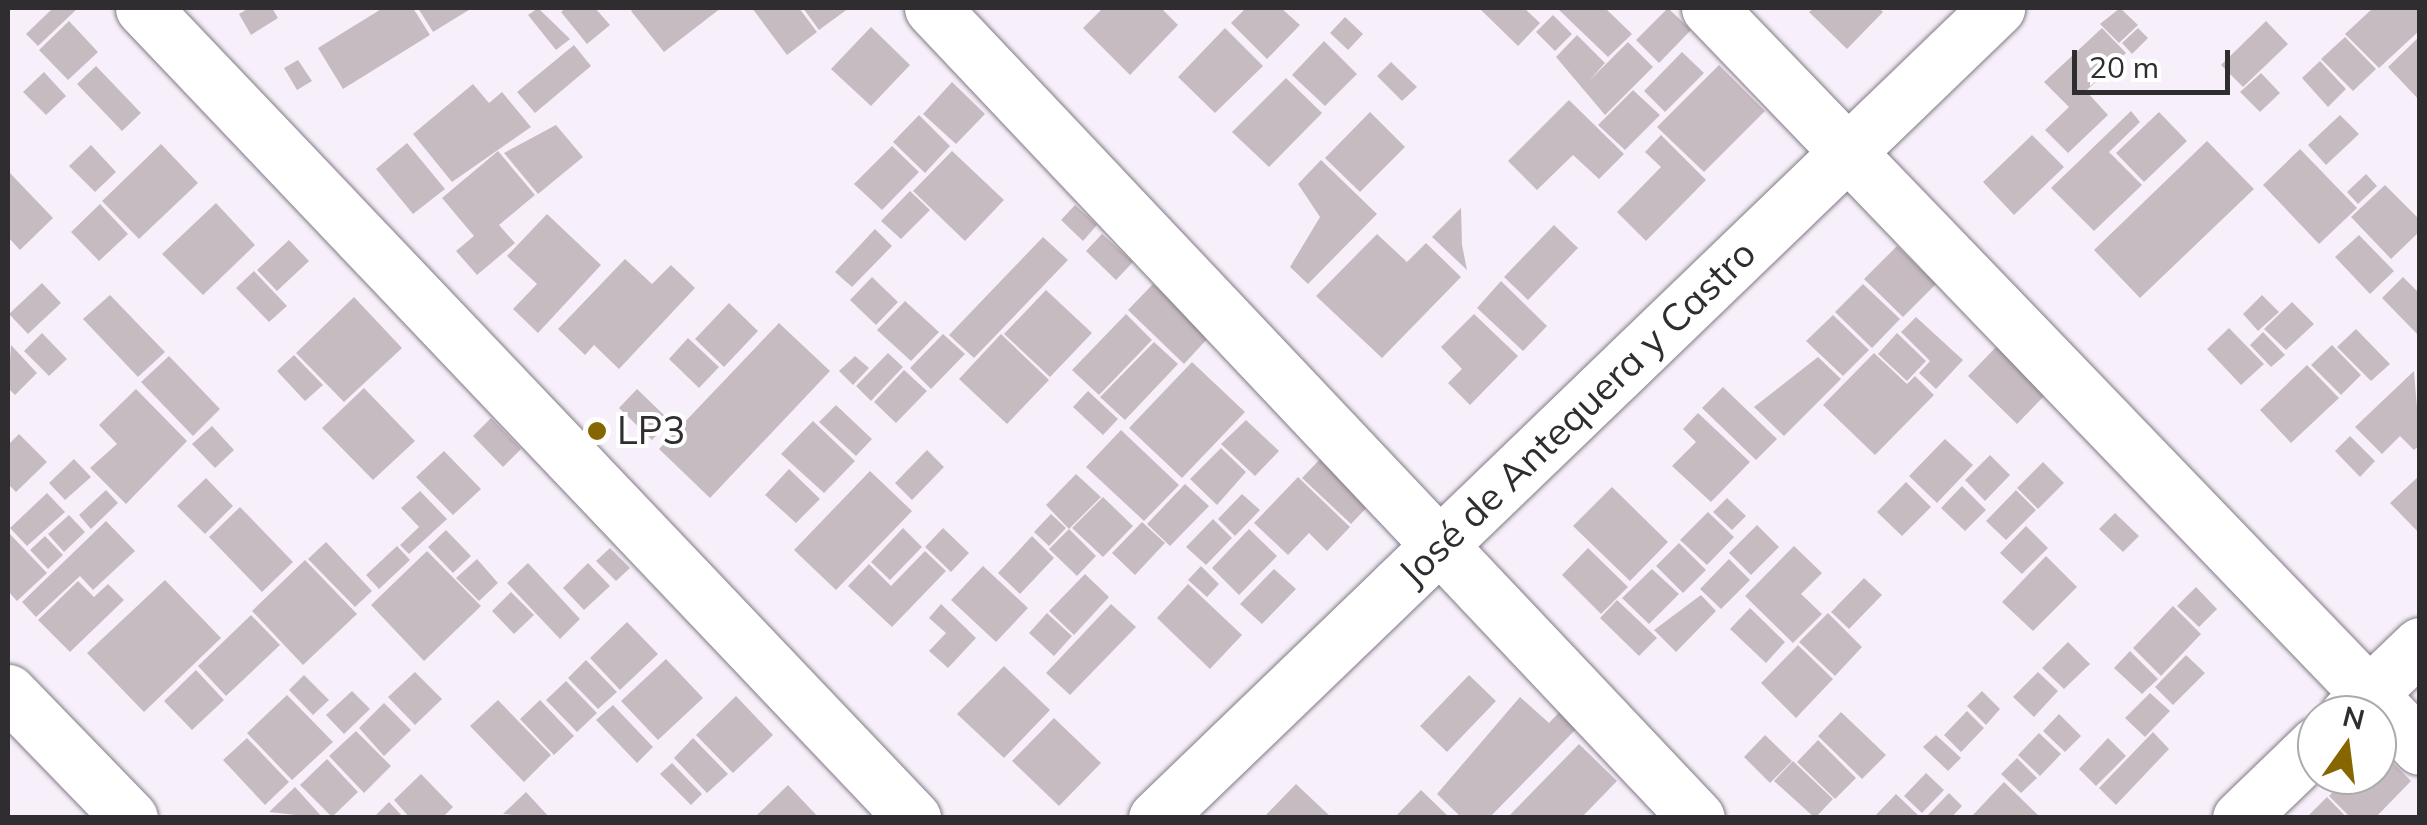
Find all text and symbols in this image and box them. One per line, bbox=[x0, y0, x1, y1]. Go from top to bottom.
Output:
scale bar bbox=[2077, 30, 2234, 92]
text: 20 m bbox=[2089, 48, 2159, 86]
street label: José de Antequera y Castro bbox=[1389, 231, 1765, 595]
place label: LP3 bbox=[617, 408, 685, 454]
marker: LP3 bbox=[586, 420, 608, 442]
north arrow bbox=[2297, 695, 2397, 795]
text: N bbox=[2339, 698, 2368, 737]

